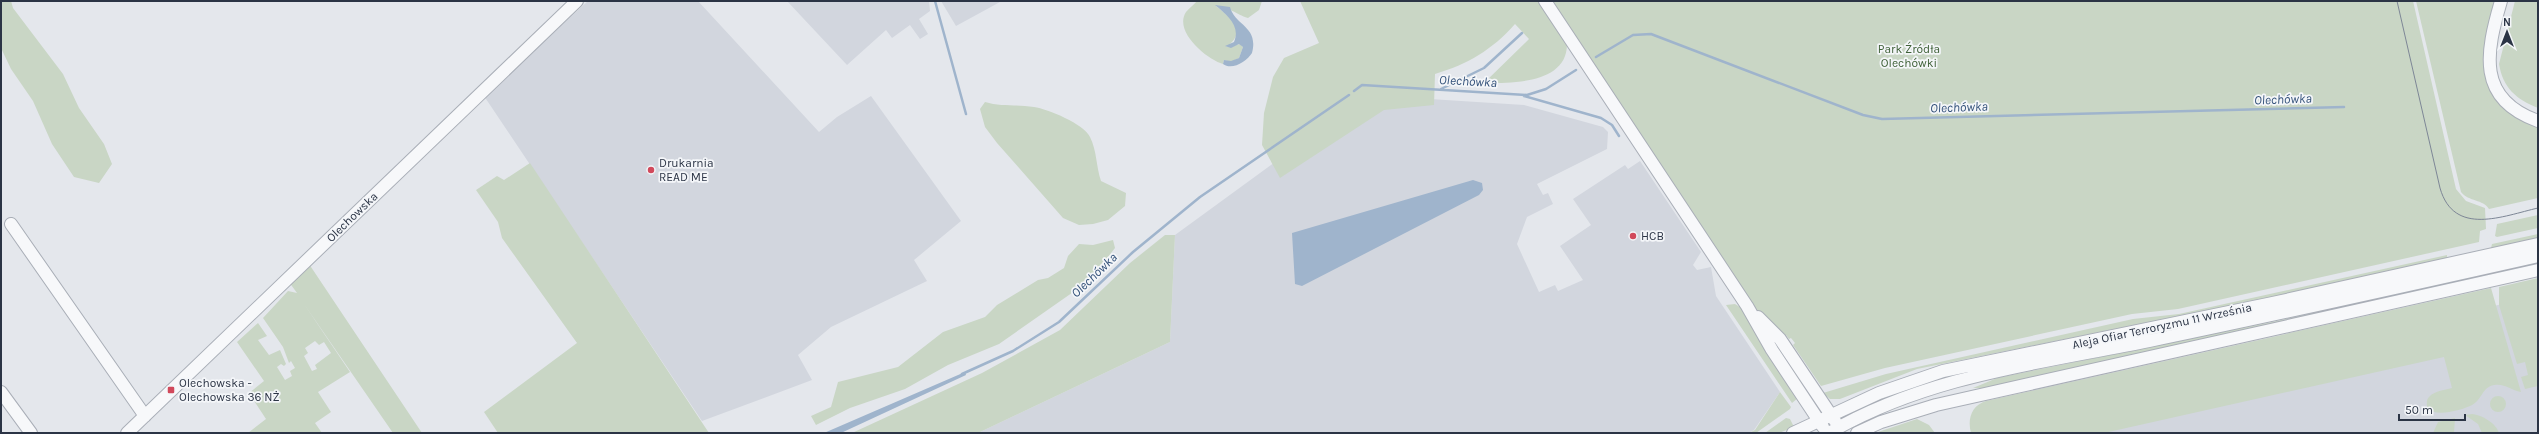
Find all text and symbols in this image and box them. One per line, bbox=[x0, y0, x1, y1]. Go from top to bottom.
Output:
north arrow bbox=[2487, 12, 2527, 52]
text: N bbox=[2503, 16, 2511, 29]
park label: Park Źródła Olechówki bbox=[1878, 41, 1940, 70]
water label: Olechówka bbox=[1439, 72, 1498, 90]
water label: Olechówka bbox=[2254, 90, 2313, 108]
water label: Olechówka bbox=[1930, 98, 1989, 116]
place label: Drukarnia READ ME bbox=[659, 156, 714, 184]
marker: Drukarnia READ ME bbox=[646, 165, 656, 175]
street label: Olechowska bbox=[324, 189, 380, 245]
place label: HCB bbox=[1641, 229, 1664, 243]
marker: HCB bbox=[1628, 231, 1638, 241]
water label: Olechówka bbox=[1068, 249, 1120, 301]
street label: Aleja Ofiar Terroryzmu 11 Września bbox=[2071, 300, 2253, 352]
place label: Olechowska - Olechowska 36 NŻ bbox=[179, 376, 280, 404]
marker: Olechowska - Olechowska 36 NŻ bbox=[166, 385, 176, 395]
scale bar bbox=[2399, 396, 2465, 422]
text: 50 m bbox=[2405, 403, 2433, 417]

